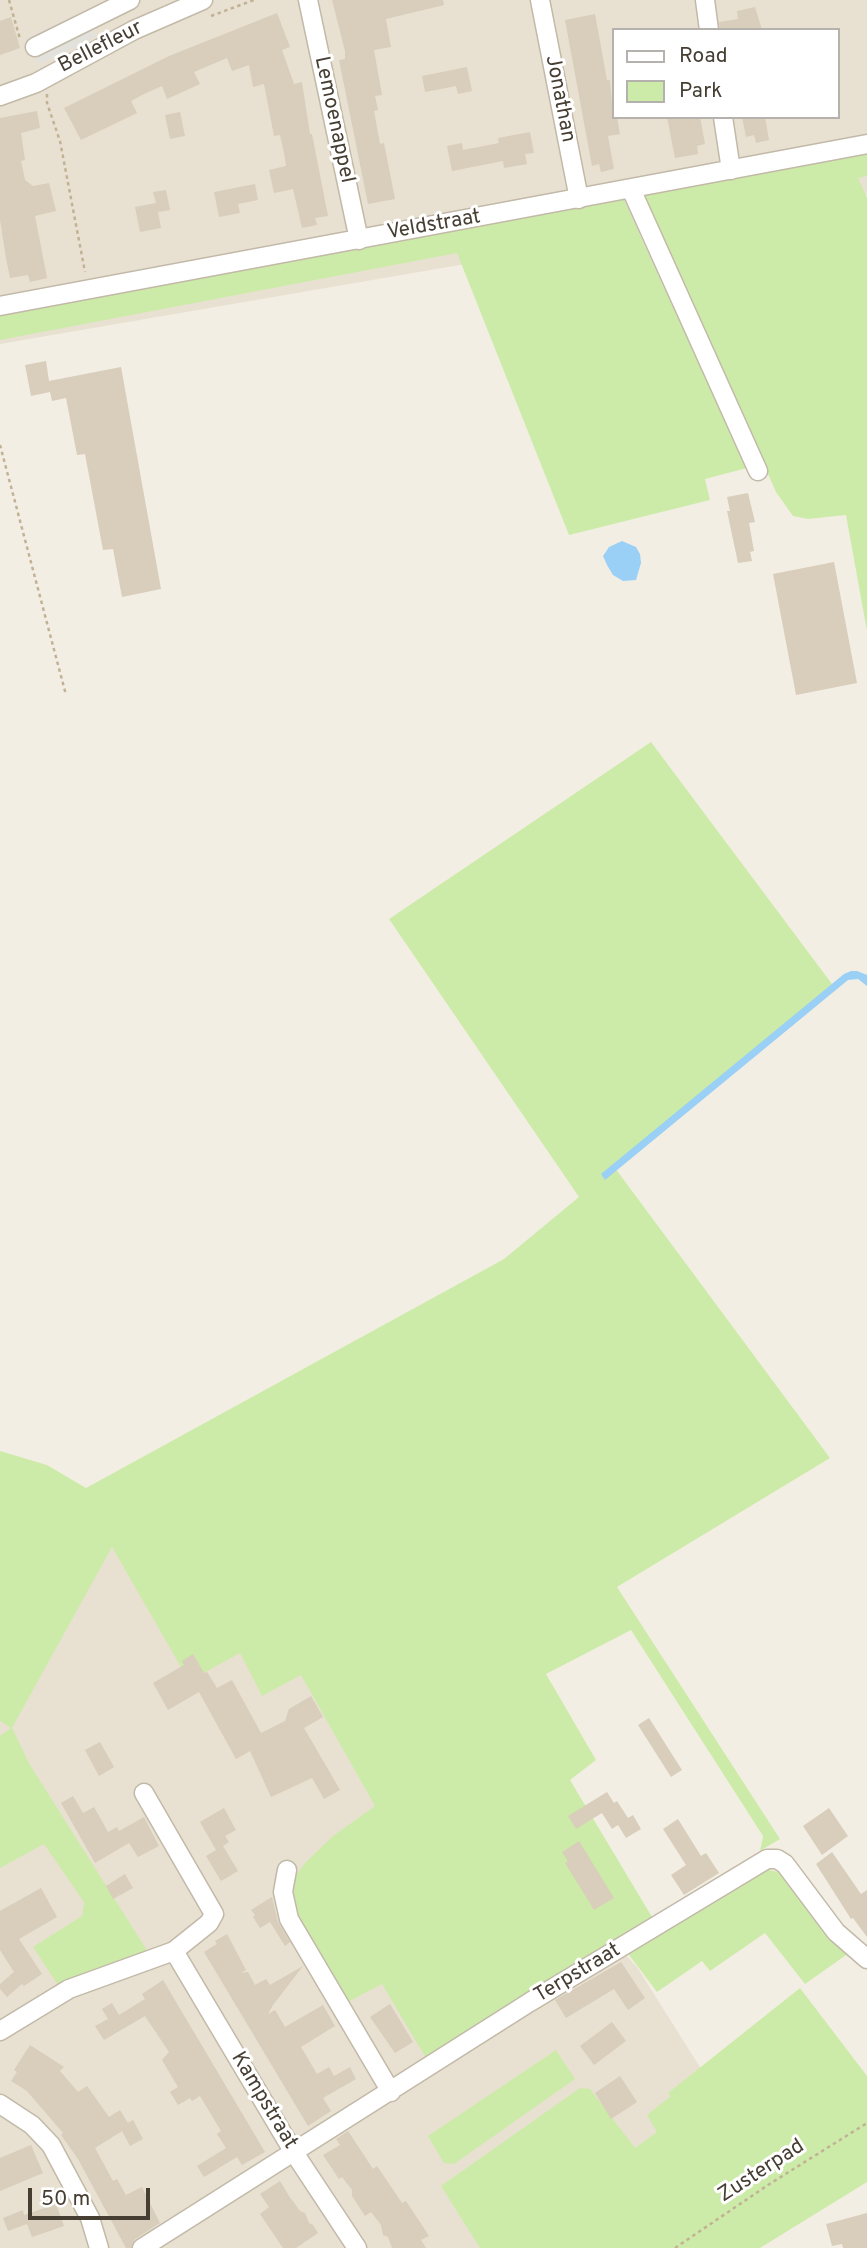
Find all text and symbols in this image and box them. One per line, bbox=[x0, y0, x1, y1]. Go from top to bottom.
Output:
street label: Bellefleur bbox=[55, 16, 147, 80]
legend bbox=[612, 28, 839, 119]
text: Road bbox=[679, 43, 728, 70]
street label: Jonathan bbox=[538, 53, 580, 145]
street label: Lemoenappel bbox=[307, 54, 359, 186]
text: Park bbox=[679, 78, 722, 105]
street label: Veldstraat bbox=[385, 205, 483, 247]
street label: Terpstraat bbox=[530, 1939, 626, 2009]
street label: Kampstraat bbox=[224, 2048, 302, 2154]
street label: Zusterpad bbox=[714, 2135, 810, 2209]
scale bar bbox=[32, 2174, 154, 2218]
text: 50 m bbox=[41, 2186, 90, 2213]

